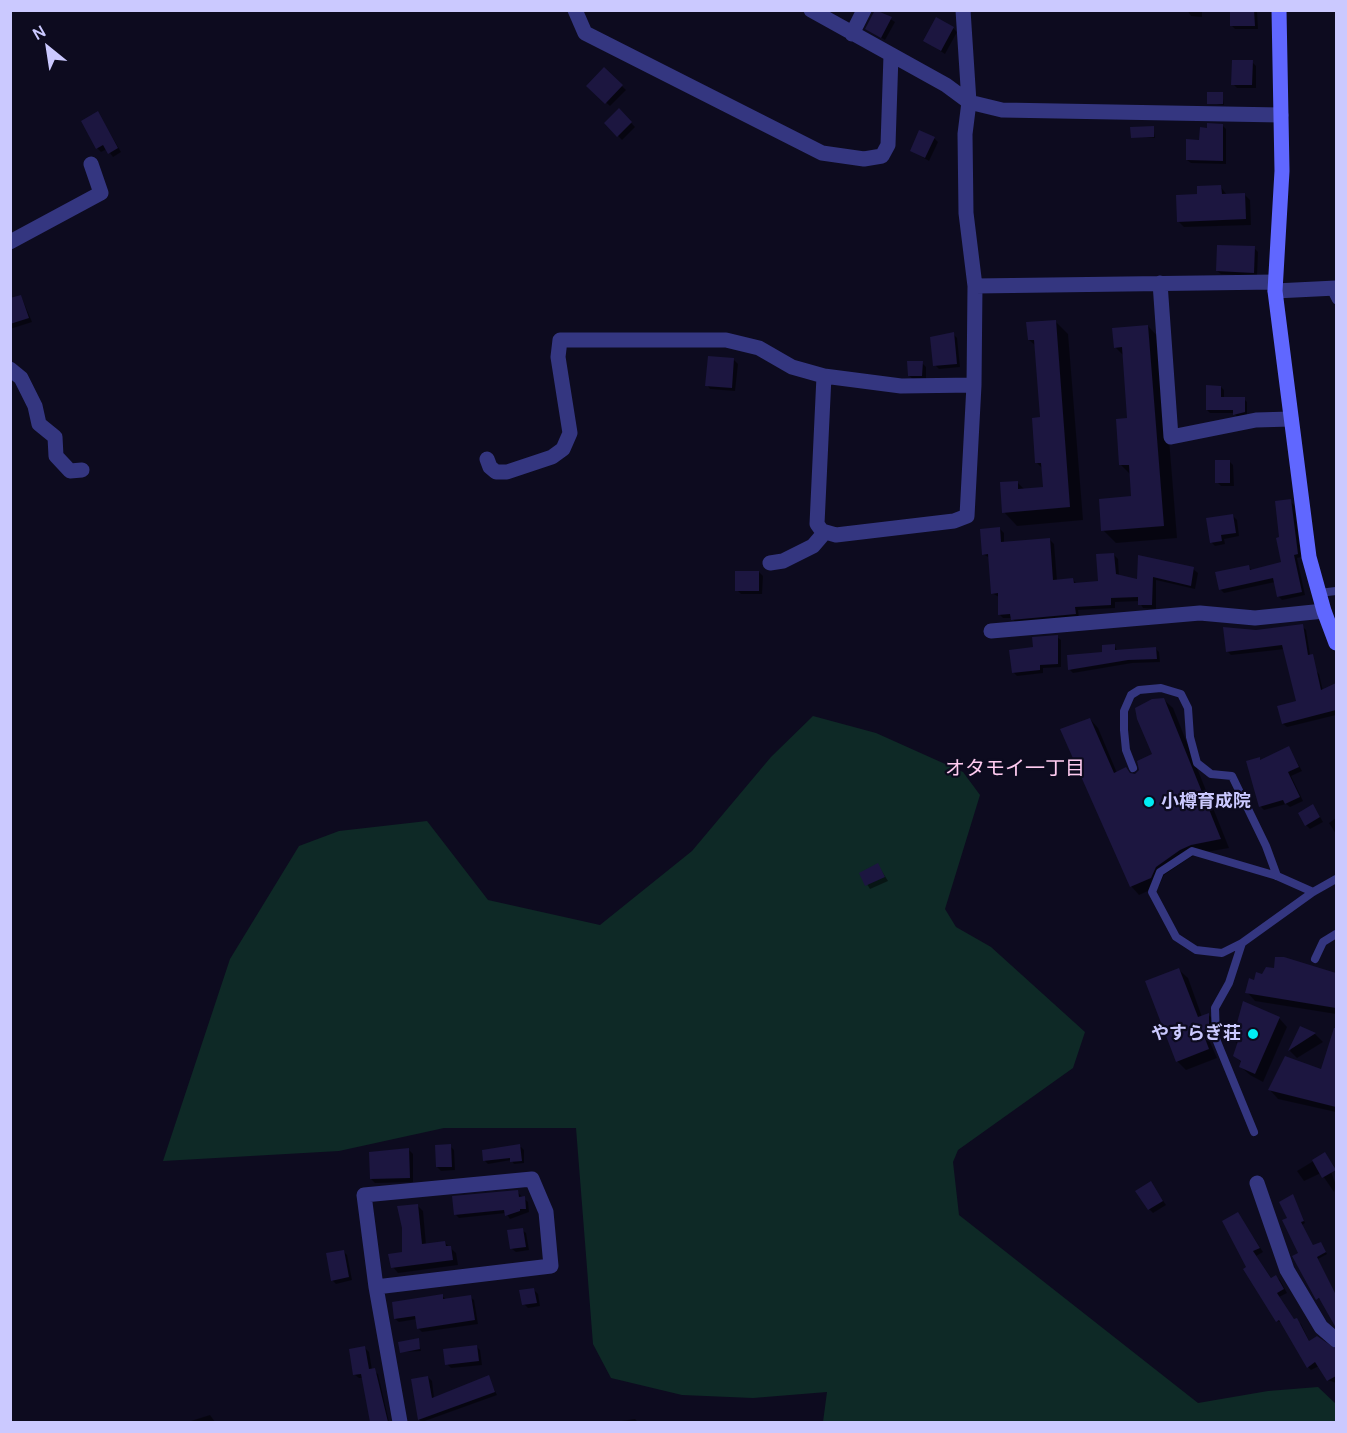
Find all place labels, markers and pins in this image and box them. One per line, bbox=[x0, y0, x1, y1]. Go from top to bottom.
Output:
place label: 小樽育成院 bbox=[1161, 791, 1251, 813]
marker: 小樽育成院 bbox=[1142, 795, 1156, 809]
place label: やすらぎ荘 bbox=[1151, 1023, 1241, 1045]
marker: やすらぎ荘 bbox=[1246, 1027, 1260, 1041]

